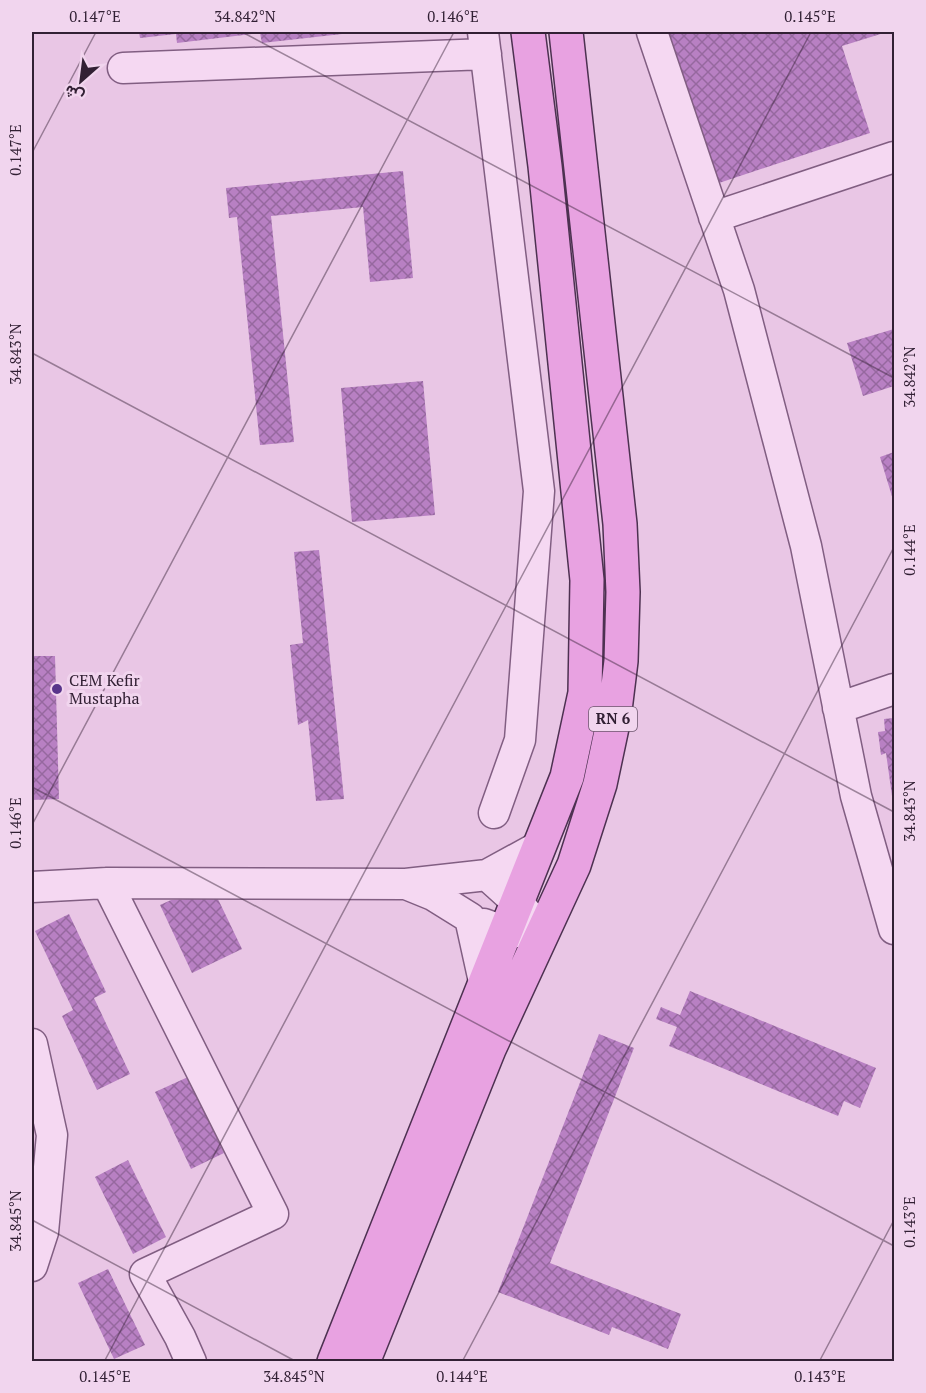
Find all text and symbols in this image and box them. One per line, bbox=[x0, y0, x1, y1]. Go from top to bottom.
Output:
text: 0.147°E bbox=[69, 6, 121, 26]
text: 34.842°N bbox=[214, 6, 276, 26]
text: 0.146°E bbox=[427, 6, 479, 26]
text: 0.145°E bbox=[784, 6, 836, 26]
north arrow bbox=[51, 51, 111, 111]
text: ش bbox=[60, 80, 88, 108]
text: 0.147°E bbox=[5, 124, 25, 176]
text: 34.843°N bbox=[5, 323, 25, 385]
text: 34.842°N bbox=[899, 346, 919, 408]
text: 0.144°E bbox=[899, 524, 919, 576]
place label: CEM Kefir Mustapha bbox=[69, 669, 141, 709]
marker: CEM Kefir Mustapha bbox=[50, 682, 64, 696]
road number: RN 6 bbox=[589, 707, 637, 731]
text: 34.843°N bbox=[899, 780, 919, 842]
text: 0.146°E bbox=[5, 797, 25, 849]
text: 34.845°N bbox=[5, 1190, 25, 1252]
text: 0.143°E bbox=[899, 1196, 919, 1248]
text: 0.145°E bbox=[79, 1366, 131, 1386]
text: 34.845°N bbox=[263, 1366, 325, 1386]
text: 0.144°E bbox=[436, 1366, 488, 1386]
text: 0.143°E bbox=[794, 1366, 846, 1386]

